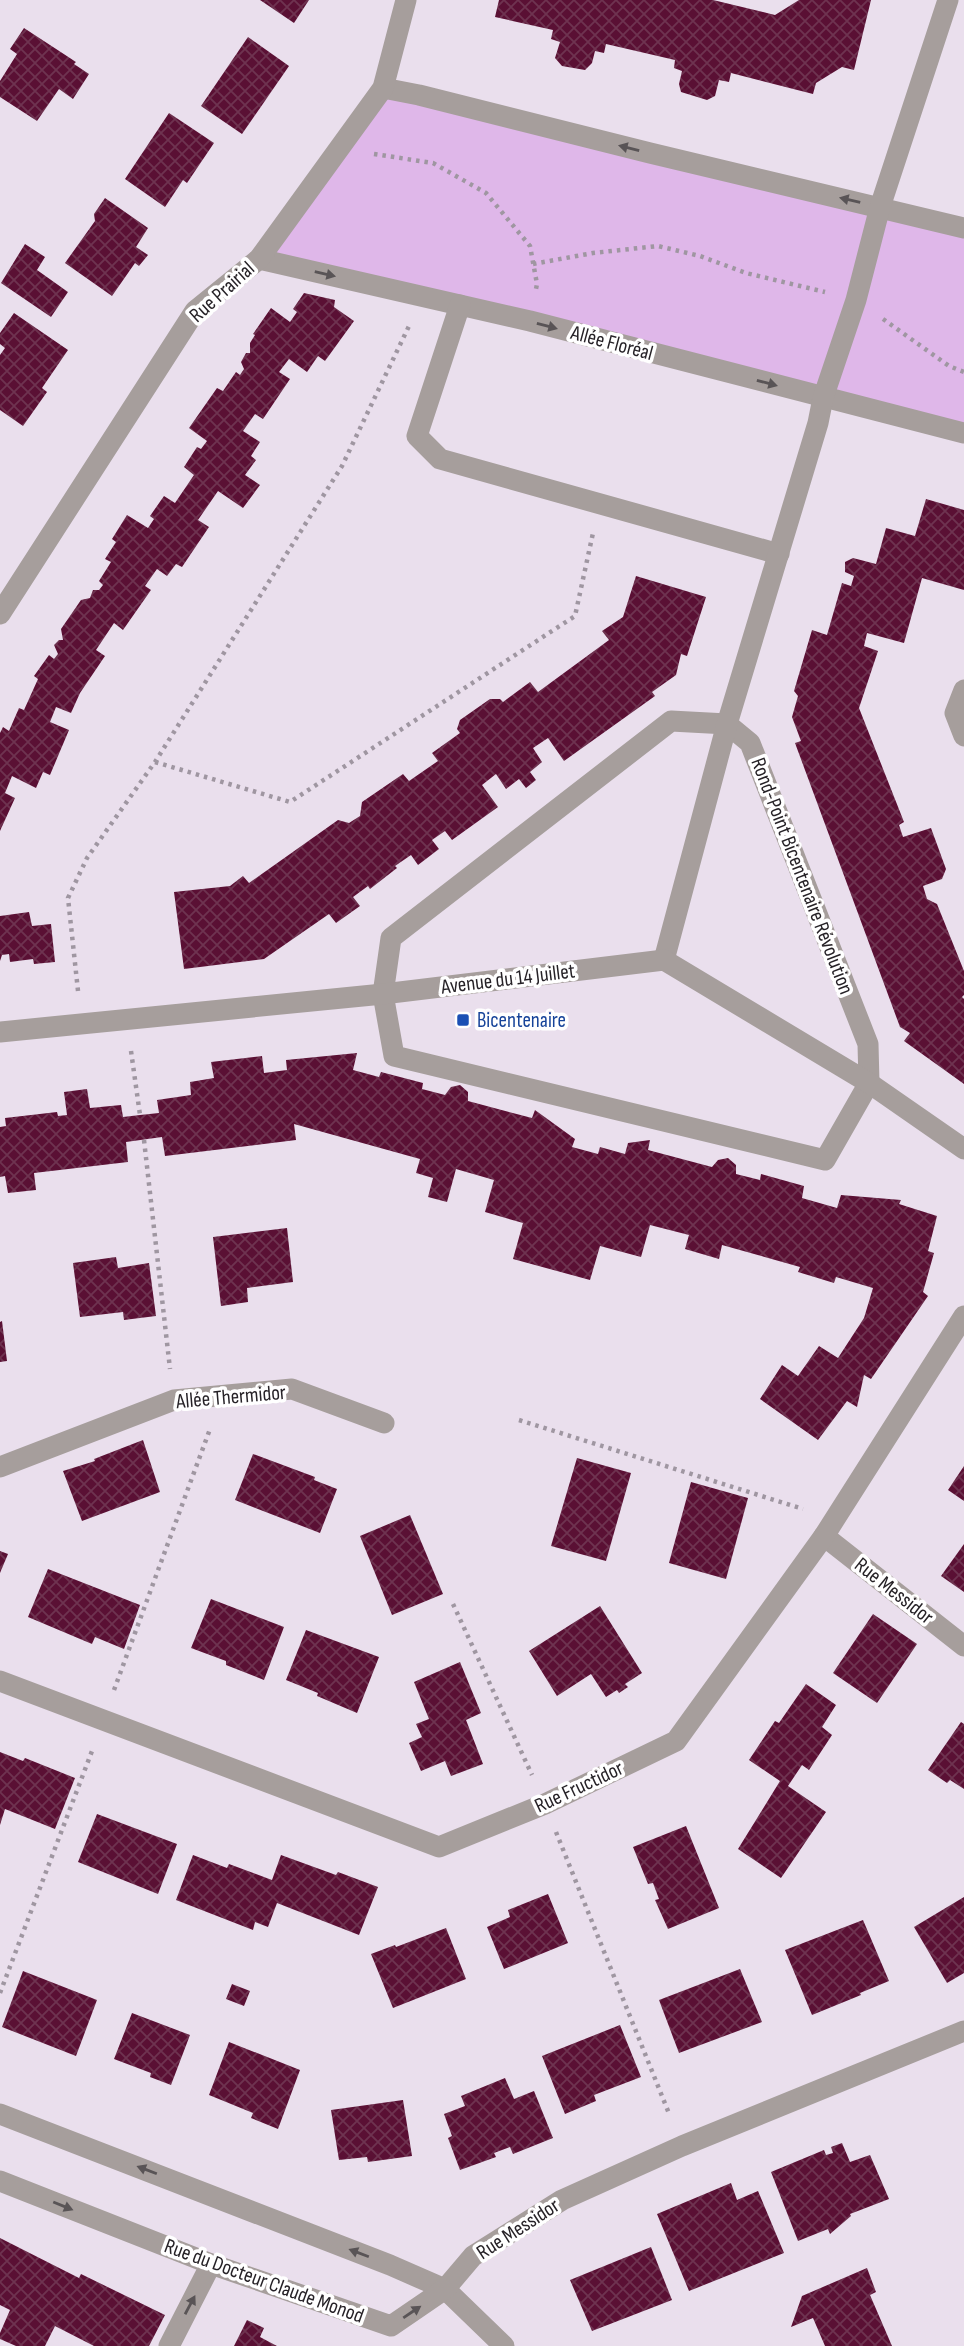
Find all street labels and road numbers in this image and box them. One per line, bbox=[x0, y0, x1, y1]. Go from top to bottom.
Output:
street label: Rue Prairial bbox=[184, 256, 260, 328]
street label: Allée Floréal bbox=[567, 320, 656, 366]
street label: Rond-Point Bicentenaire Révolution bbox=[745, 754, 859, 998]
street label: Avenue du 14 Juillet bbox=[439, 958, 576, 1000]
street label: Allée Thermidor bbox=[174, 1380, 287, 1414]
street label: Rue Messidor bbox=[849, 1552, 939, 1630]
street label: Rue Fructidor bbox=[531, 1756, 627, 1818]
street label: Rue Messidor bbox=[472, 2193, 564, 2265]
street label: Rue du Docteur Claude Monod bbox=[161, 2233, 367, 2329]

